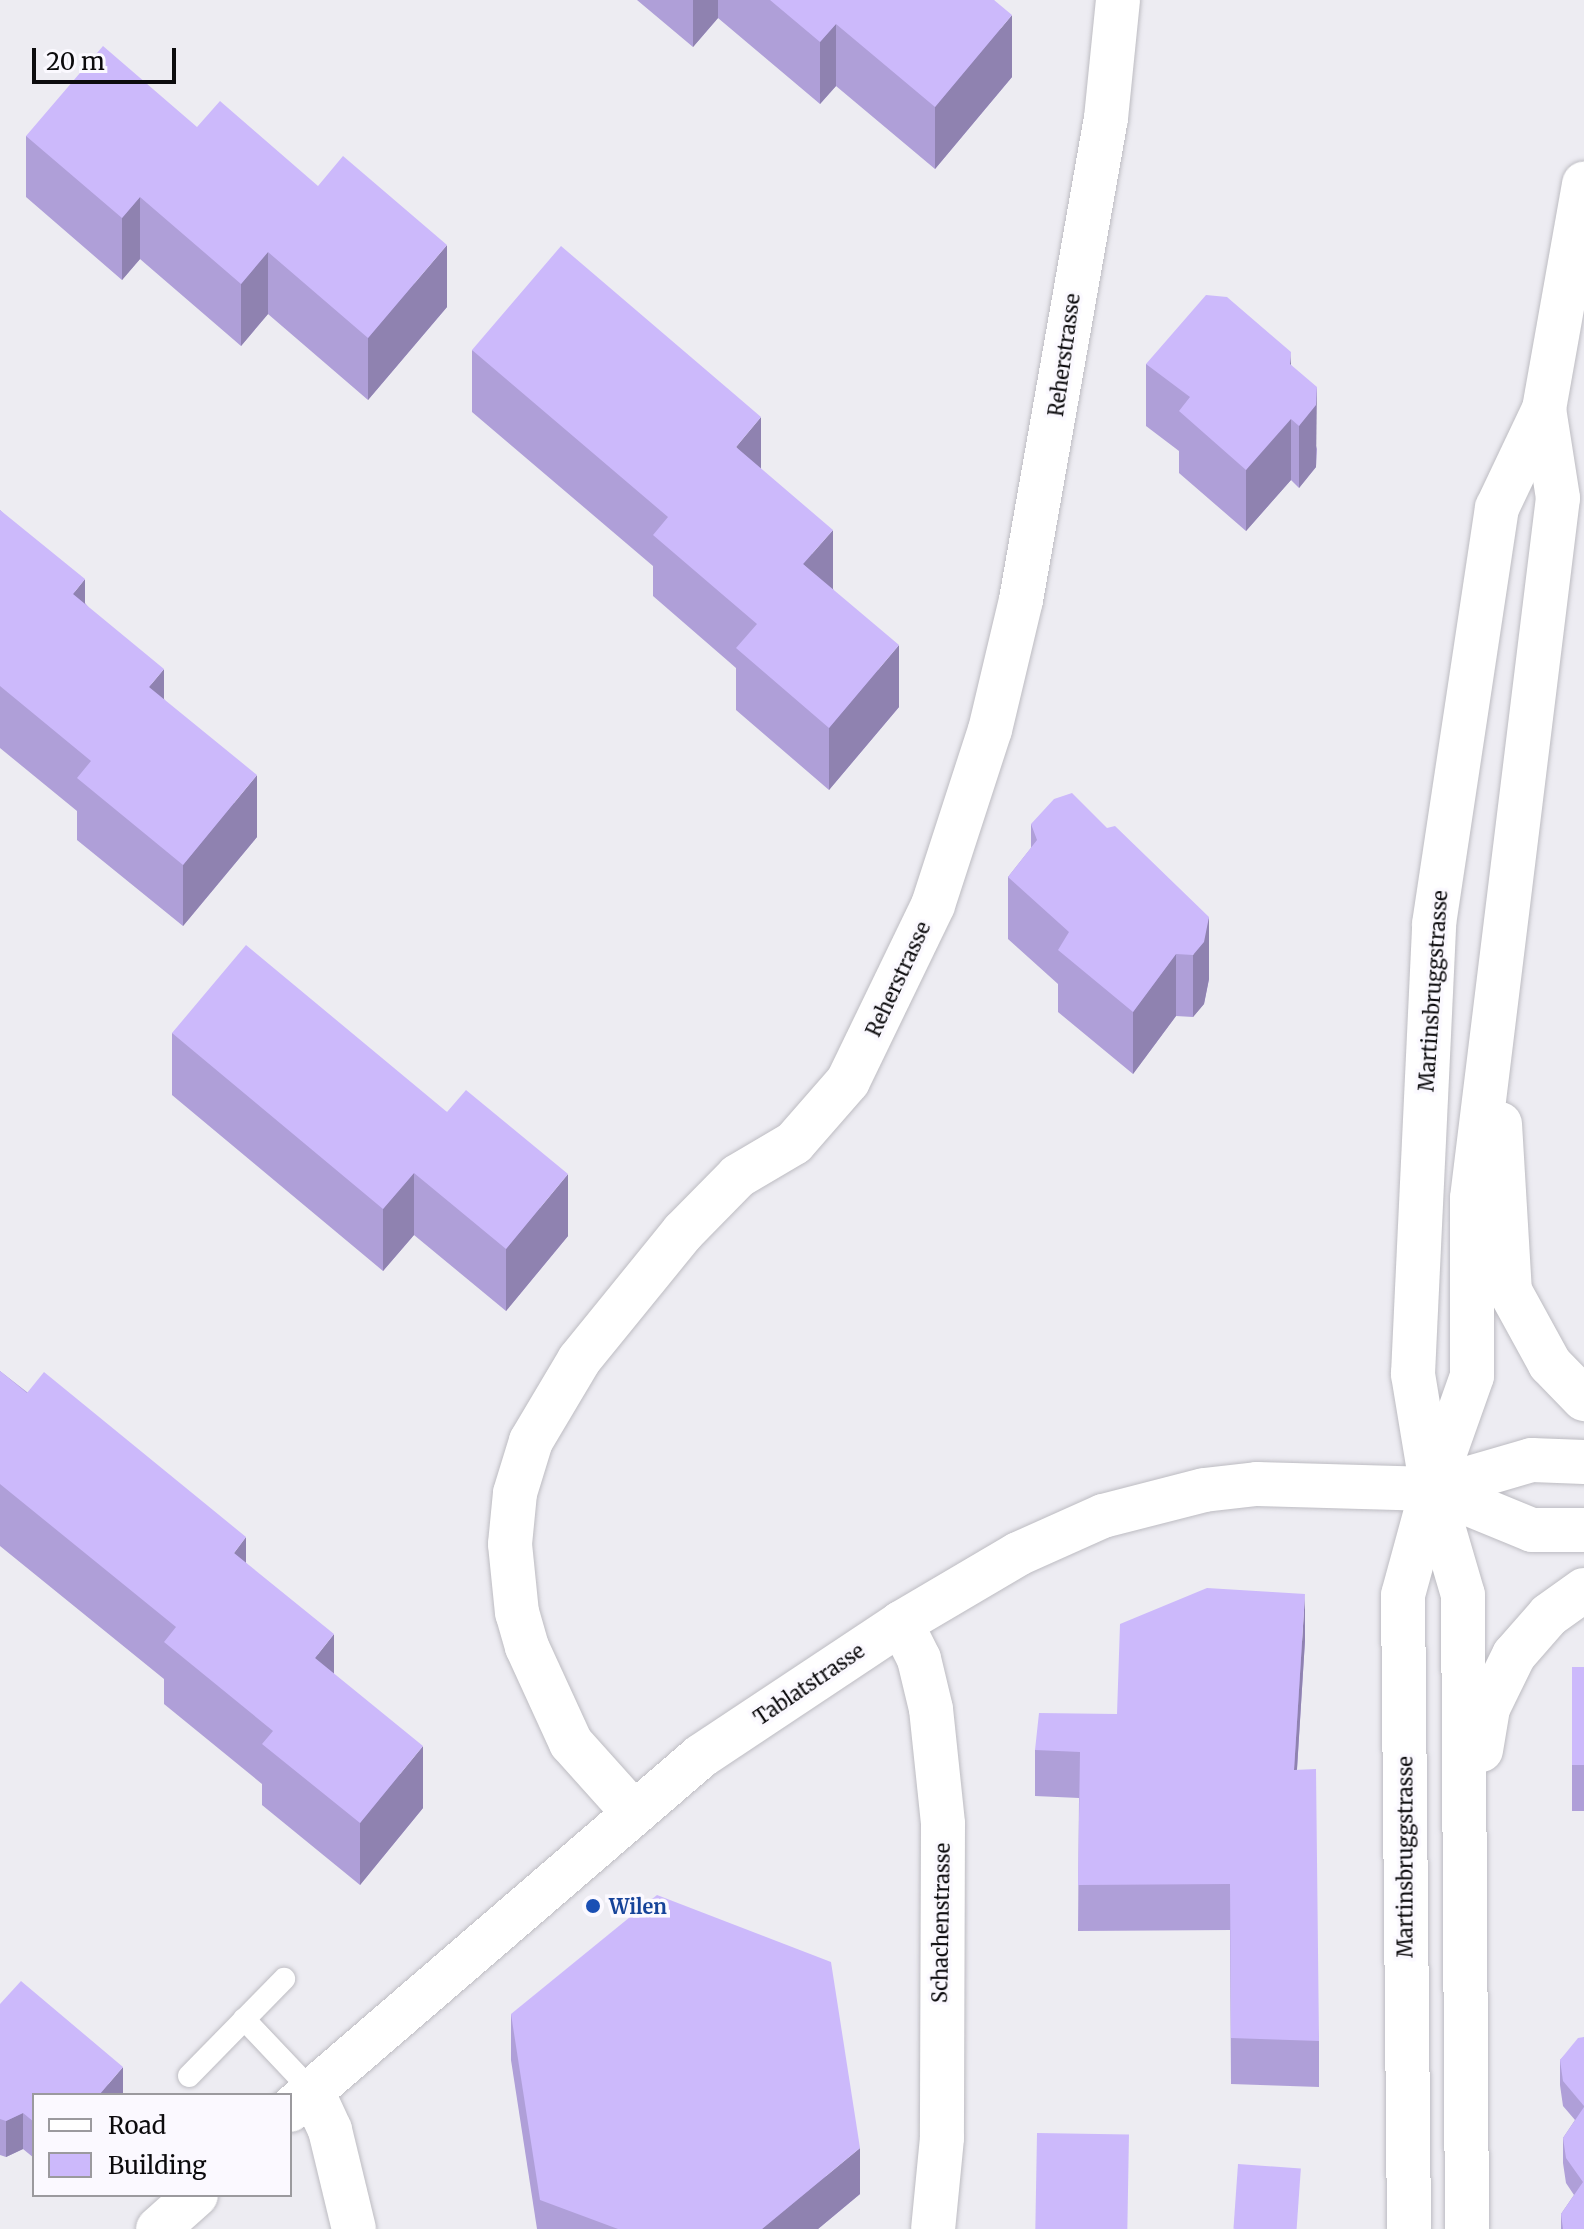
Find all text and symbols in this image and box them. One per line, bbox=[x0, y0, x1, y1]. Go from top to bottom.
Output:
scale bar bbox=[36, 32, 180, 82]
text: 20 m bbox=[46, 46, 105, 77]
street label: Reherstrasse bbox=[1044, 292, 1084, 418]
street label: Martinsbruggstrasse bbox=[1414, 890, 1452, 1092]
street label: Reherstrasse bbox=[861, 918, 935, 1040]
street label: Tablatstrasse bbox=[749, 1638, 869, 1730]
street label: Martinsbruggstrasse bbox=[1393, 1756, 1417, 1958]
street label: Schachenstrasse bbox=[928, 1843, 954, 2003]
place label: Wilen bbox=[609, 1894, 667, 1918]
marker: Wilen bbox=[584, 1897, 602, 1915]
legend bbox=[32, 2093, 292, 2197]
text: Road bbox=[108, 2110, 166, 2141]
text: Building bbox=[108, 2150, 207, 2181]

